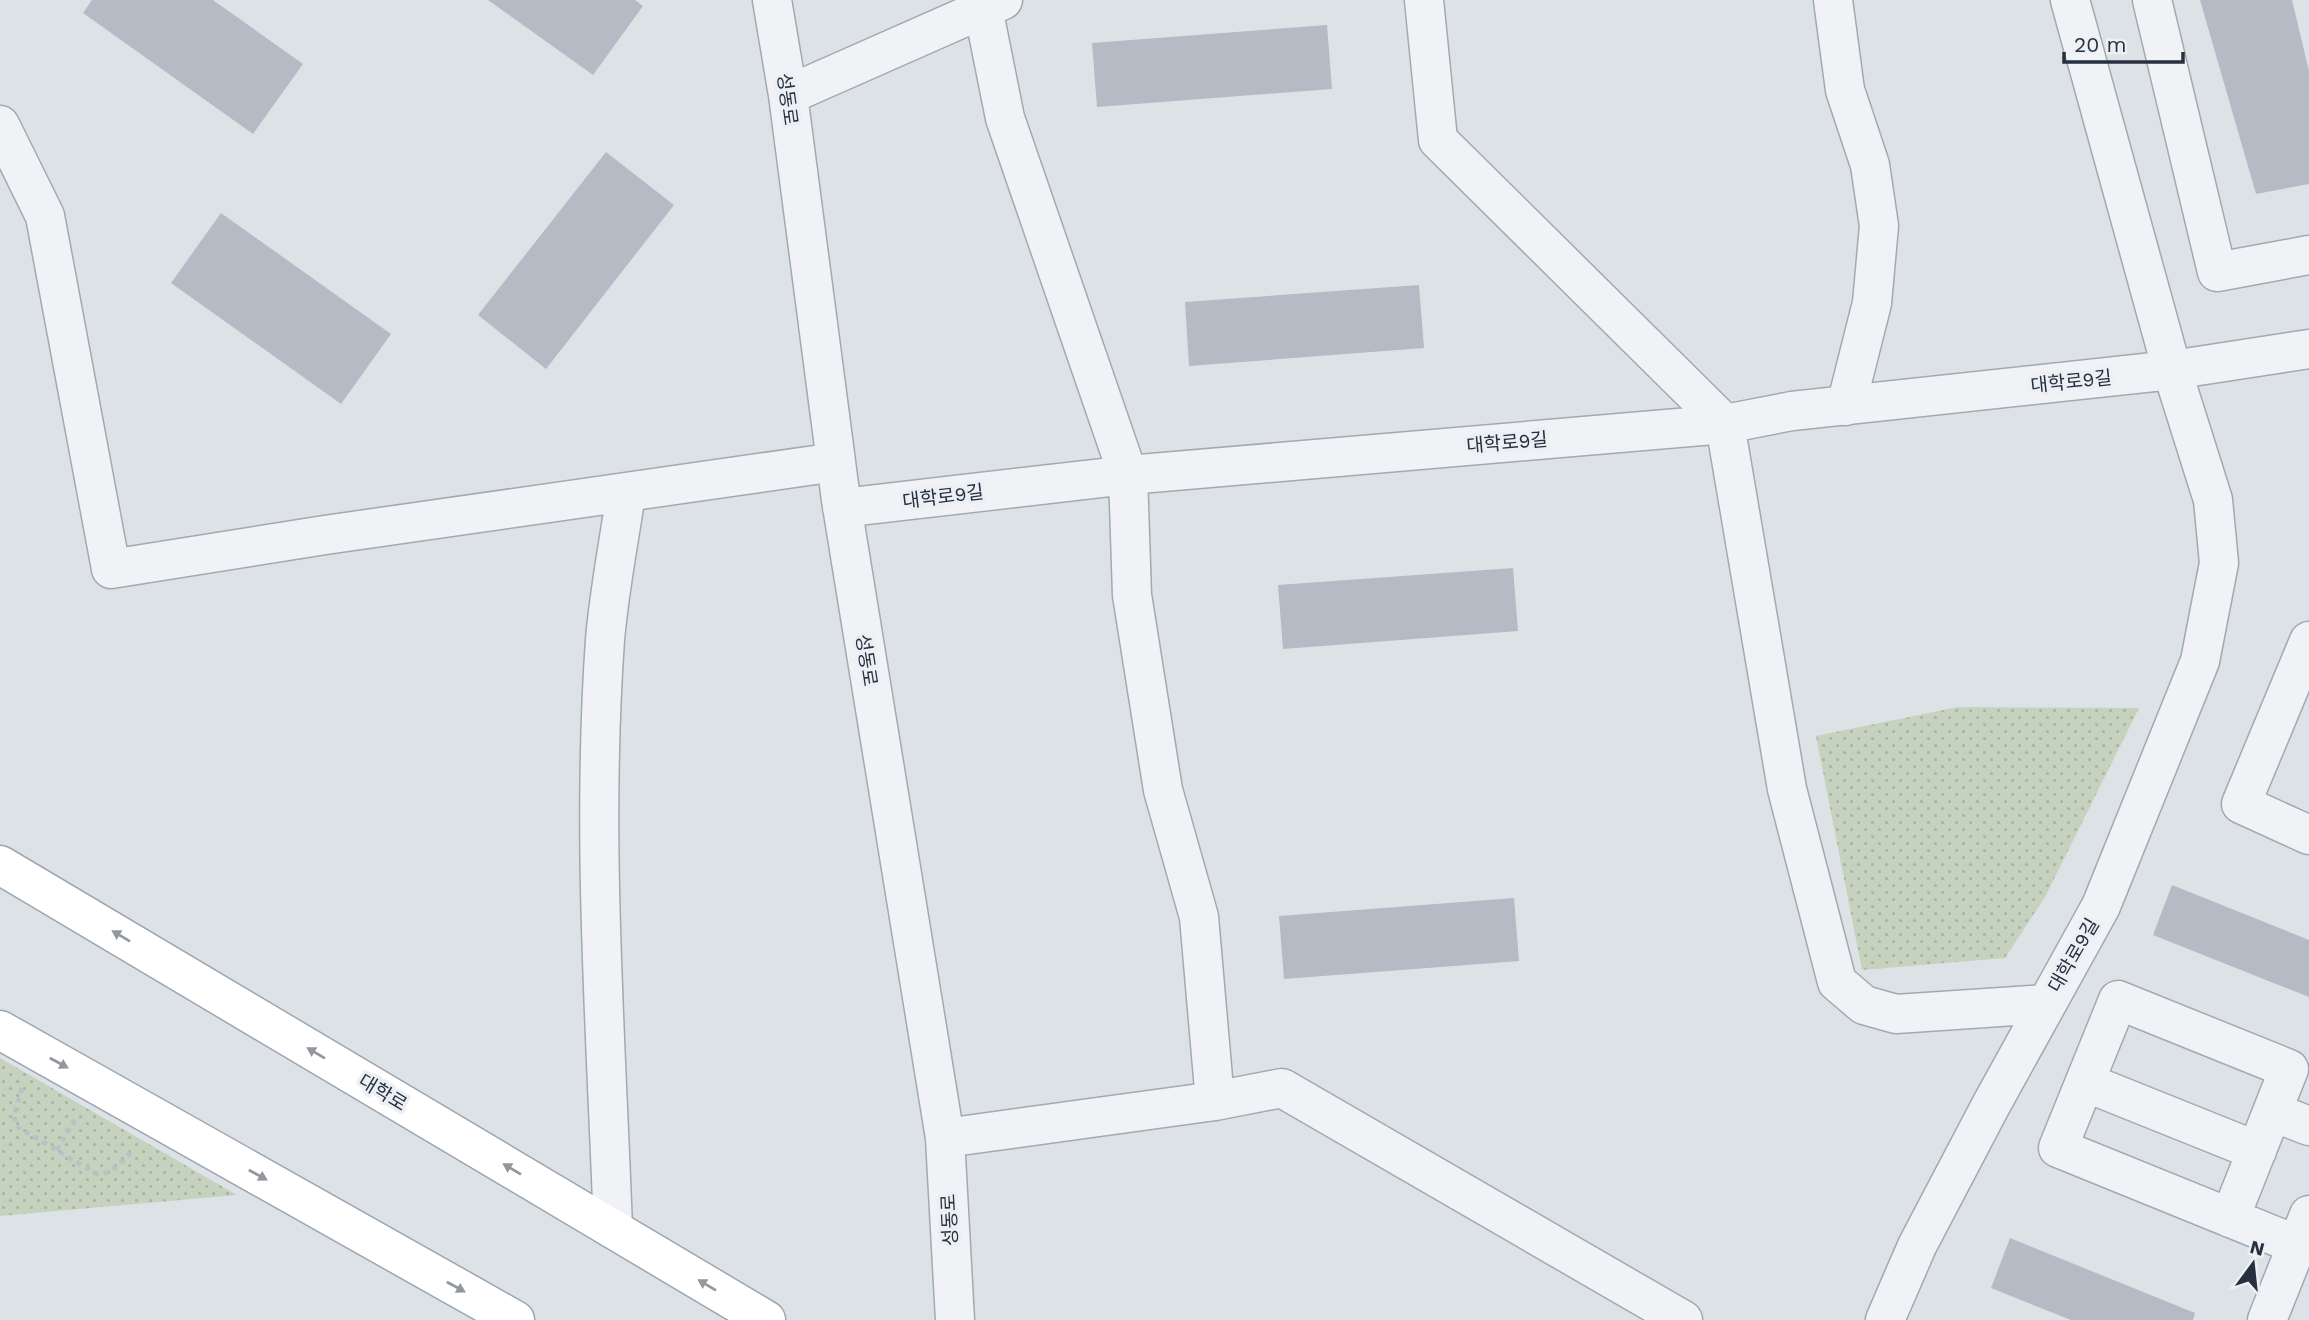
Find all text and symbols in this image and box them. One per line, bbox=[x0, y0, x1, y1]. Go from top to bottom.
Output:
scale bar bbox=[2064, 21, 2183, 65]
text: 20 m bbox=[2074, 32, 2126, 57]
street label: 성동로 bbox=[772, 71, 803, 127]
street label: 대학로9길 bbox=[2029, 366, 2113, 397]
street label: 대학로9길 bbox=[1465, 427, 1549, 458]
street label: 대학로9길 bbox=[901, 480, 985, 513]
street label: 성동로 bbox=[851, 632, 882, 688]
street label: 대학로9길 bbox=[2043, 914, 2104, 996]
one-way arrow bbox=[111, 930, 130, 943]
one-way arrow bbox=[307, 1046, 326, 1059]
one-way arrow bbox=[50, 1057, 69, 1069]
street label: 대학로 bbox=[354, 1069, 411, 1116]
one-way arrow bbox=[502, 1163, 521, 1175]
one-way arrow bbox=[248, 1169, 267, 1181]
street label: 성동로 bbox=[937, 1193, 962, 1247]
north arrow bbox=[2218, 1229, 2288, 1299]
text: N bbox=[2247, 1235, 2267, 1261]
one-way arrow bbox=[698, 1279, 717, 1291]
one-way arrow bbox=[446, 1281, 466, 1293]

